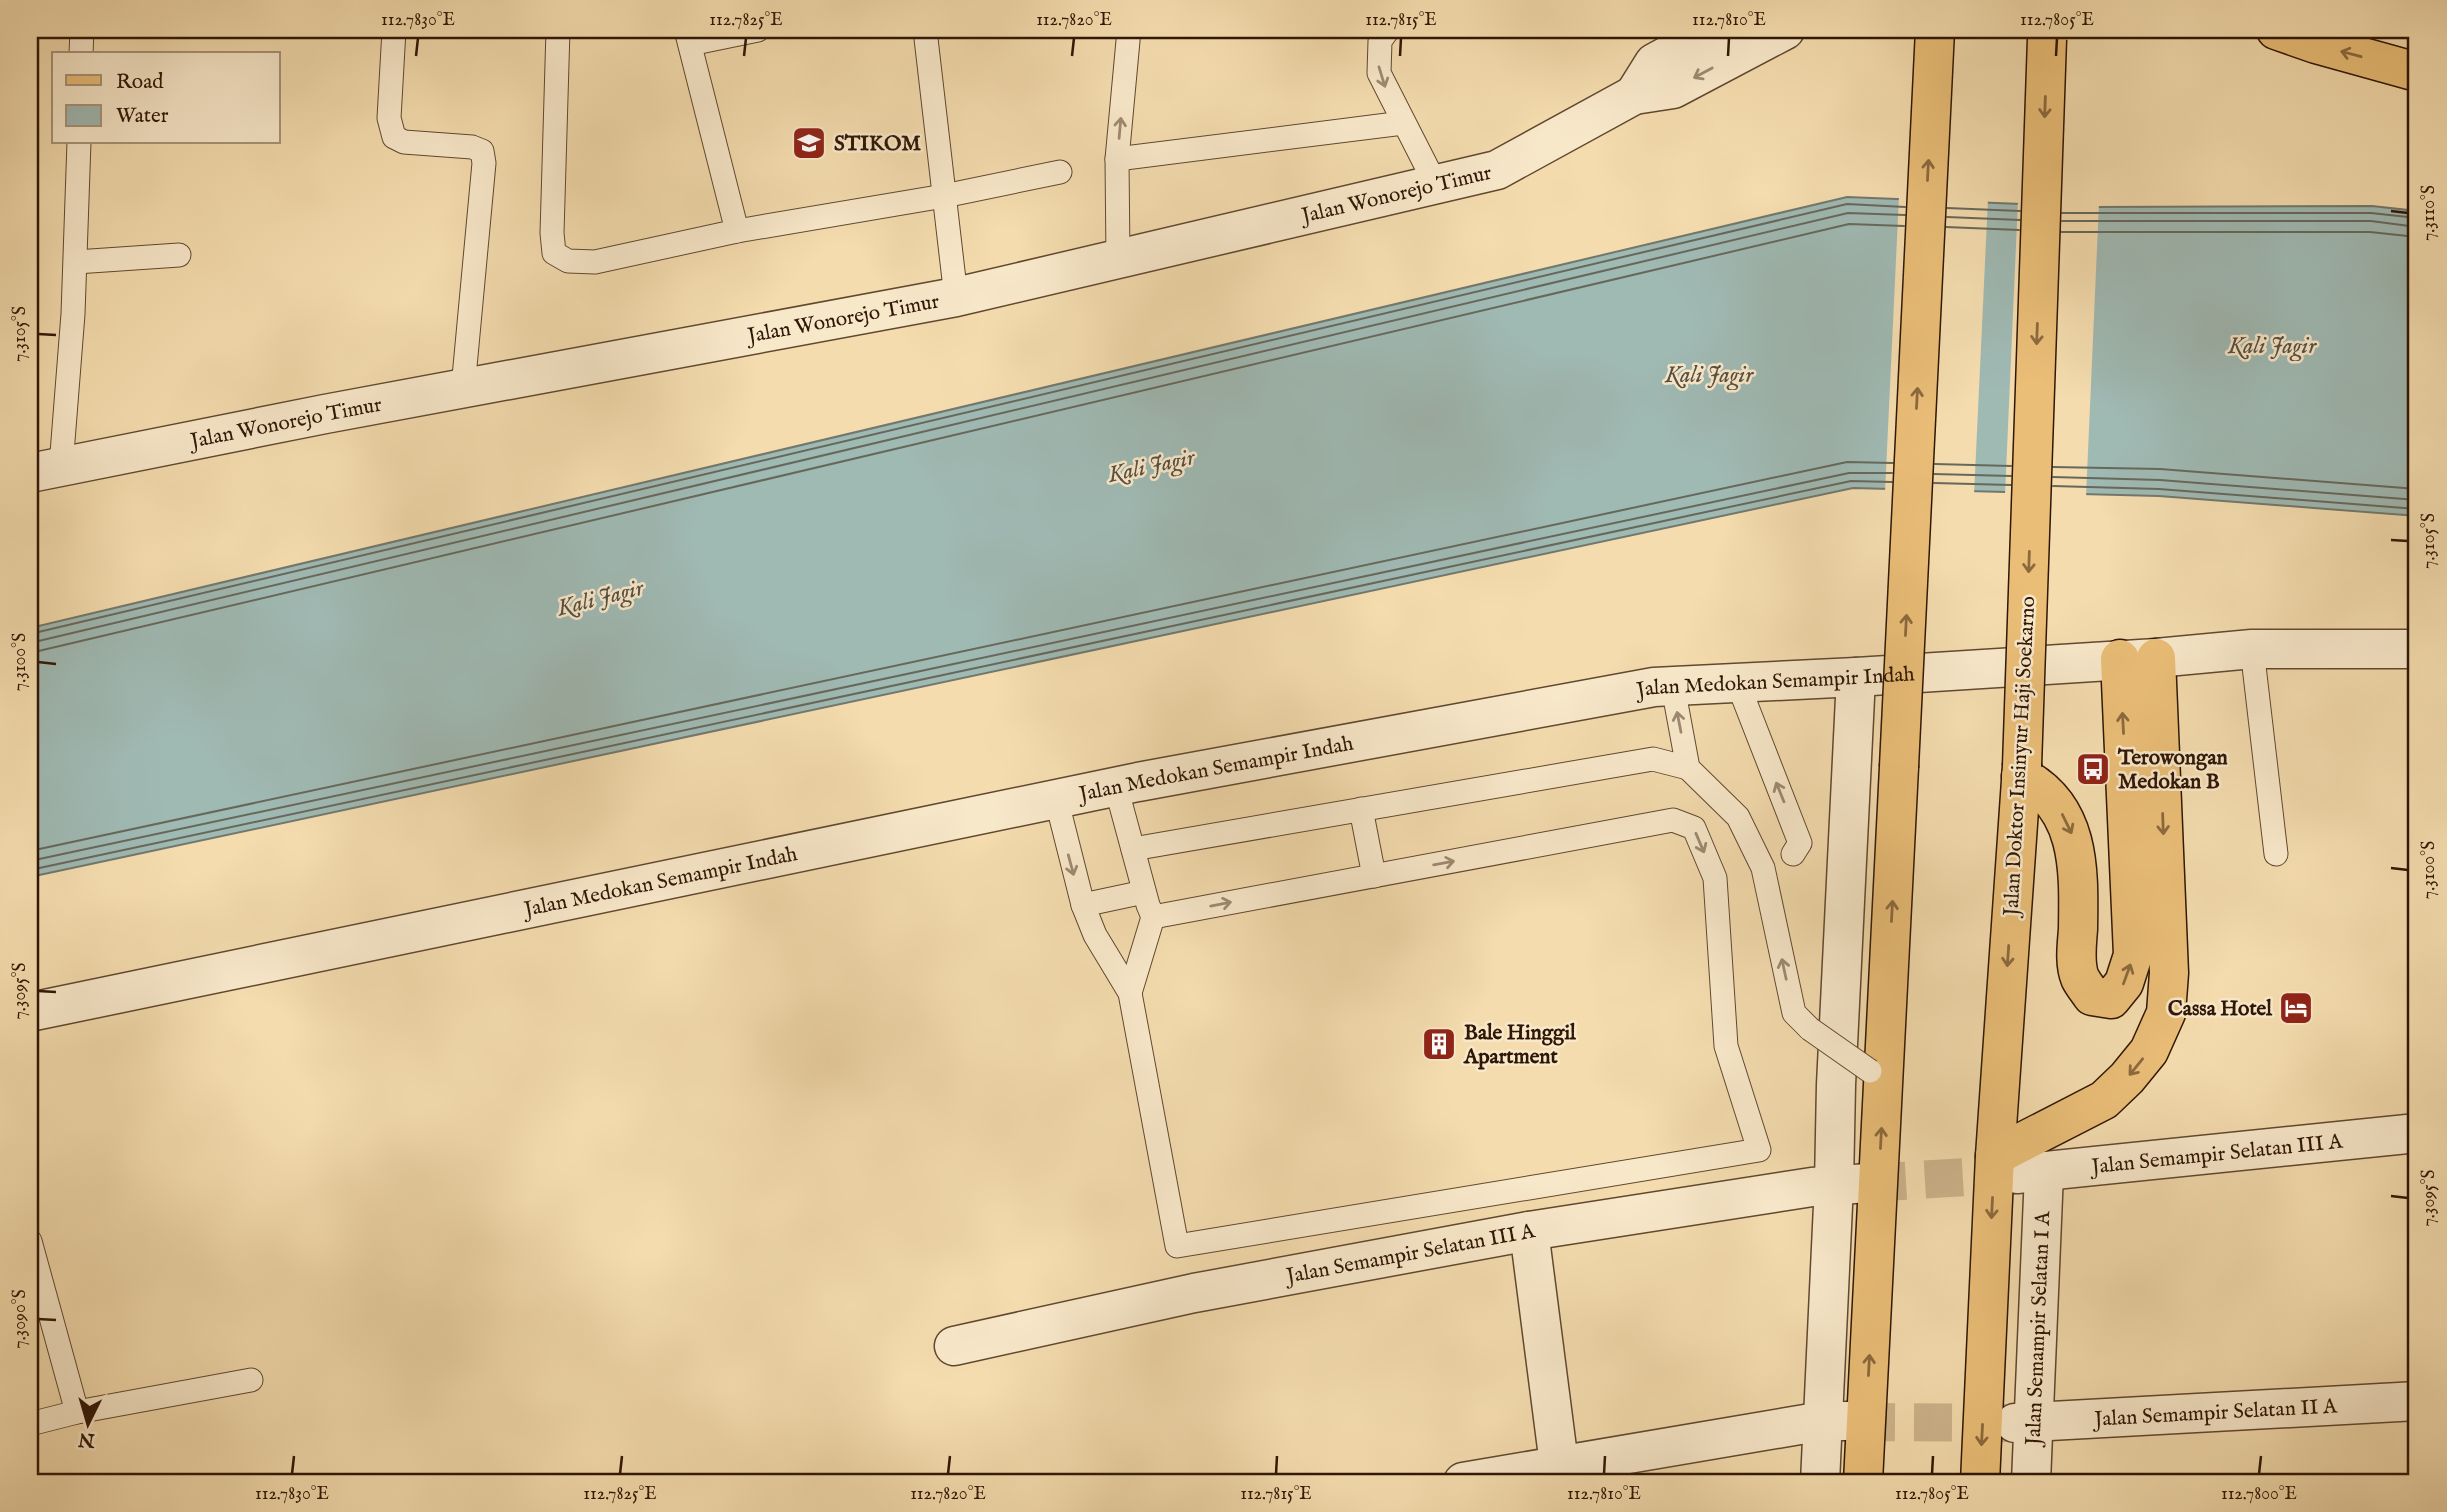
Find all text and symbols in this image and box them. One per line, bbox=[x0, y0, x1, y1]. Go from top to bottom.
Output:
text: 112.7830°E bbox=[381, 9, 455, 32]
text: 112.7825°E bbox=[709, 9, 783, 32]
text: 112.7820°E bbox=[1036, 9, 1112, 32]
text: 112.7815°E bbox=[1365, 9, 1437, 32]
text: 112.7810°E bbox=[1692, 9, 1766, 32]
text: 112.7805°E bbox=[2020, 9, 2094, 32]
one-way arrow bbox=[2341, 47, 2363, 60]
legend bbox=[52, 52, 280, 144]
one-way arrow bbox=[1377, 65, 1390, 87]
one-way arrow bbox=[1693, 67, 1714, 81]
text: Road bbox=[116, 69, 164, 96]
one-way arrow bbox=[2038, 95, 2051, 118]
text: Water bbox=[116, 103, 169, 130]
one-way arrow bbox=[1114, 117, 1127, 140]
school or university icon: STIKOM bbox=[790, 124, 828, 162]
place label: STIKOM bbox=[834, 131, 921, 158]
one-way arrow bbox=[1922, 159, 1935, 182]
street label: Jalan Wonorejo Timur bbox=[1297, 160, 1495, 231]
text: 7.3110°S bbox=[2418, 185, 2441, 241]
street label: Jalan Wonorejo Timur bbox=[744, 288, 942, 351]
text: 7.3105°S bbox=[9, 306, 32, 362]
one-way arrow bbox=[2031, 323, 2044, 346]
water label: Kali Jagir bbox=[2227, 332, 2317, 362]
water label: Kali Jagir bbox=[1664, 361, 1754, 391]
one-way arrow bbox=[1911, 386, 1924, 409]
street label: Jalan Wonorejo Timur bbox=[186, 392, 384, 456]
water label: Kali Jagir bbox=[1104, 443, 1199, 491]
text: 7.3105°S bbox=[2418, 513, 2441, 569]
one-way arrow bbox=[2023, 550, 2036, 573]
water label: Kali Jagir bbox=[553, 573, 648, 624]
street label: Jalan Doktor Insinyur Haji Soekarno bbox=[1999, 596, 2042, 919]
one-way arrow bbox=[1900, 614, 1913, 637]
text: 7.3100°S bbox=[9, 633, 32, 691]
street label: Jalan Medokan Semampir Indah bbox=[1633, 661, 1915, 705]
one-way arrow bbox=[1672, 711, 1685, 734]
one-way arrow bbox=[2117, 712, 2130, 735]
street label: Jalan Medokan Semampir Indah bbox=[1075, 731, 1356, 809]
place label: Terowongan Medokan B bbox=[2117, 745, 2228, 796]
bus stop icon: Terowongan Medokan B bbox=[2074, 750, 2112, 788]
one-way arrow bbox=[1772, 782, 1785, 803]
one-way arrow bbox=[2156, 812, 2169, 835]
one-way arrow bbox=[2060, 813, 2074, 834]
one-way arrow bbox=[1694, 832, 1707, 853]
street label: Jalan Medokan Semampir Indah bbox=[520, 841, 800, 924]
text: 7.3100°S bbox=[2418, 841, 2441, 899]
one-way arrow bbox=[1066, 854, 1079, 876]
one-way arrow bbox=[1432, 855, 1455, 869]
one-way arrow bbox=[1209, 897, 1232, 910]
one-way arrow bbox=[1885, 899, 1898, 922]
one-way arrow bbox=[2002, 945, 2015, 968]
one-way arrow bbox=[1777, 958, 1791, 981]
text: 7.3095°S bbox=[9, 962, 32, 1020]
one-way arrow bbox=[2121, 963, 2134, 985]
hotel icon: Cassa Hotel bbox=[2277, 989, 2315, 1027]
place label: Cassa Hotel bbox=[2168, 996, 2273, 1023]
place label: Bale Hinggil Apartment bbox=[1463, 1020, 1577, 1071]
building icon: Bale Hinggil Apartment bbox=[1420, 1025, 1458, 1063]
one-way arrow bbox=[2128, 1058, 2144, 1076]
one-way arrow bbox=[1874, 1127, 1887, 1150]
street label: Jalan Semampir Selatan III A bbox=[2088, 1129, 2345, 1181]
text: 7.3095°S bbox=[2418, 1169, 2441, 1227]
one-way arrow bbox=[1986, 1196, 1999, 1219]
street label: Jalan Semampir Selatan I A bbox=[2020, 1210, 2057, 1448]
street label: Jalan Semampir Selatan III A bbox=[1282, 1218, 1538, 1291]
text: 7.3090°S bbox=[9, 1289, 32, 1349]
one-way arrow bbox=[1863, 1354, 1876, 1377]
north arrow bbox=[52, 1390, 122, 1460]
street label: Jalan Semampir Selatan II A bbox=[2092, 1393, 2339, 1434]
one-way arrow bbox=[1975, 1423, 1988, 1446]
text: N bbox=[77, 1426, 97, 1452]
text: 112.7830°E bbox=[255, 1483, 329, 1506]
text: 112.7825°E bbox=[583, 1483, 657, 1506]
text: 112.7820°E bbox=[910, 1483, 986, 1506]
text: 112.7815°E bbox=[1240, 1483, 1312, 1506]
text: 112.7810°E bbox=[1567, 1483, 1641, 1506]
text: 112.7805°E bbox=[1895, 1483, 1969, 1506]
text: 112.7800°E bbox=[2221, 1483, 2297, 1506]

